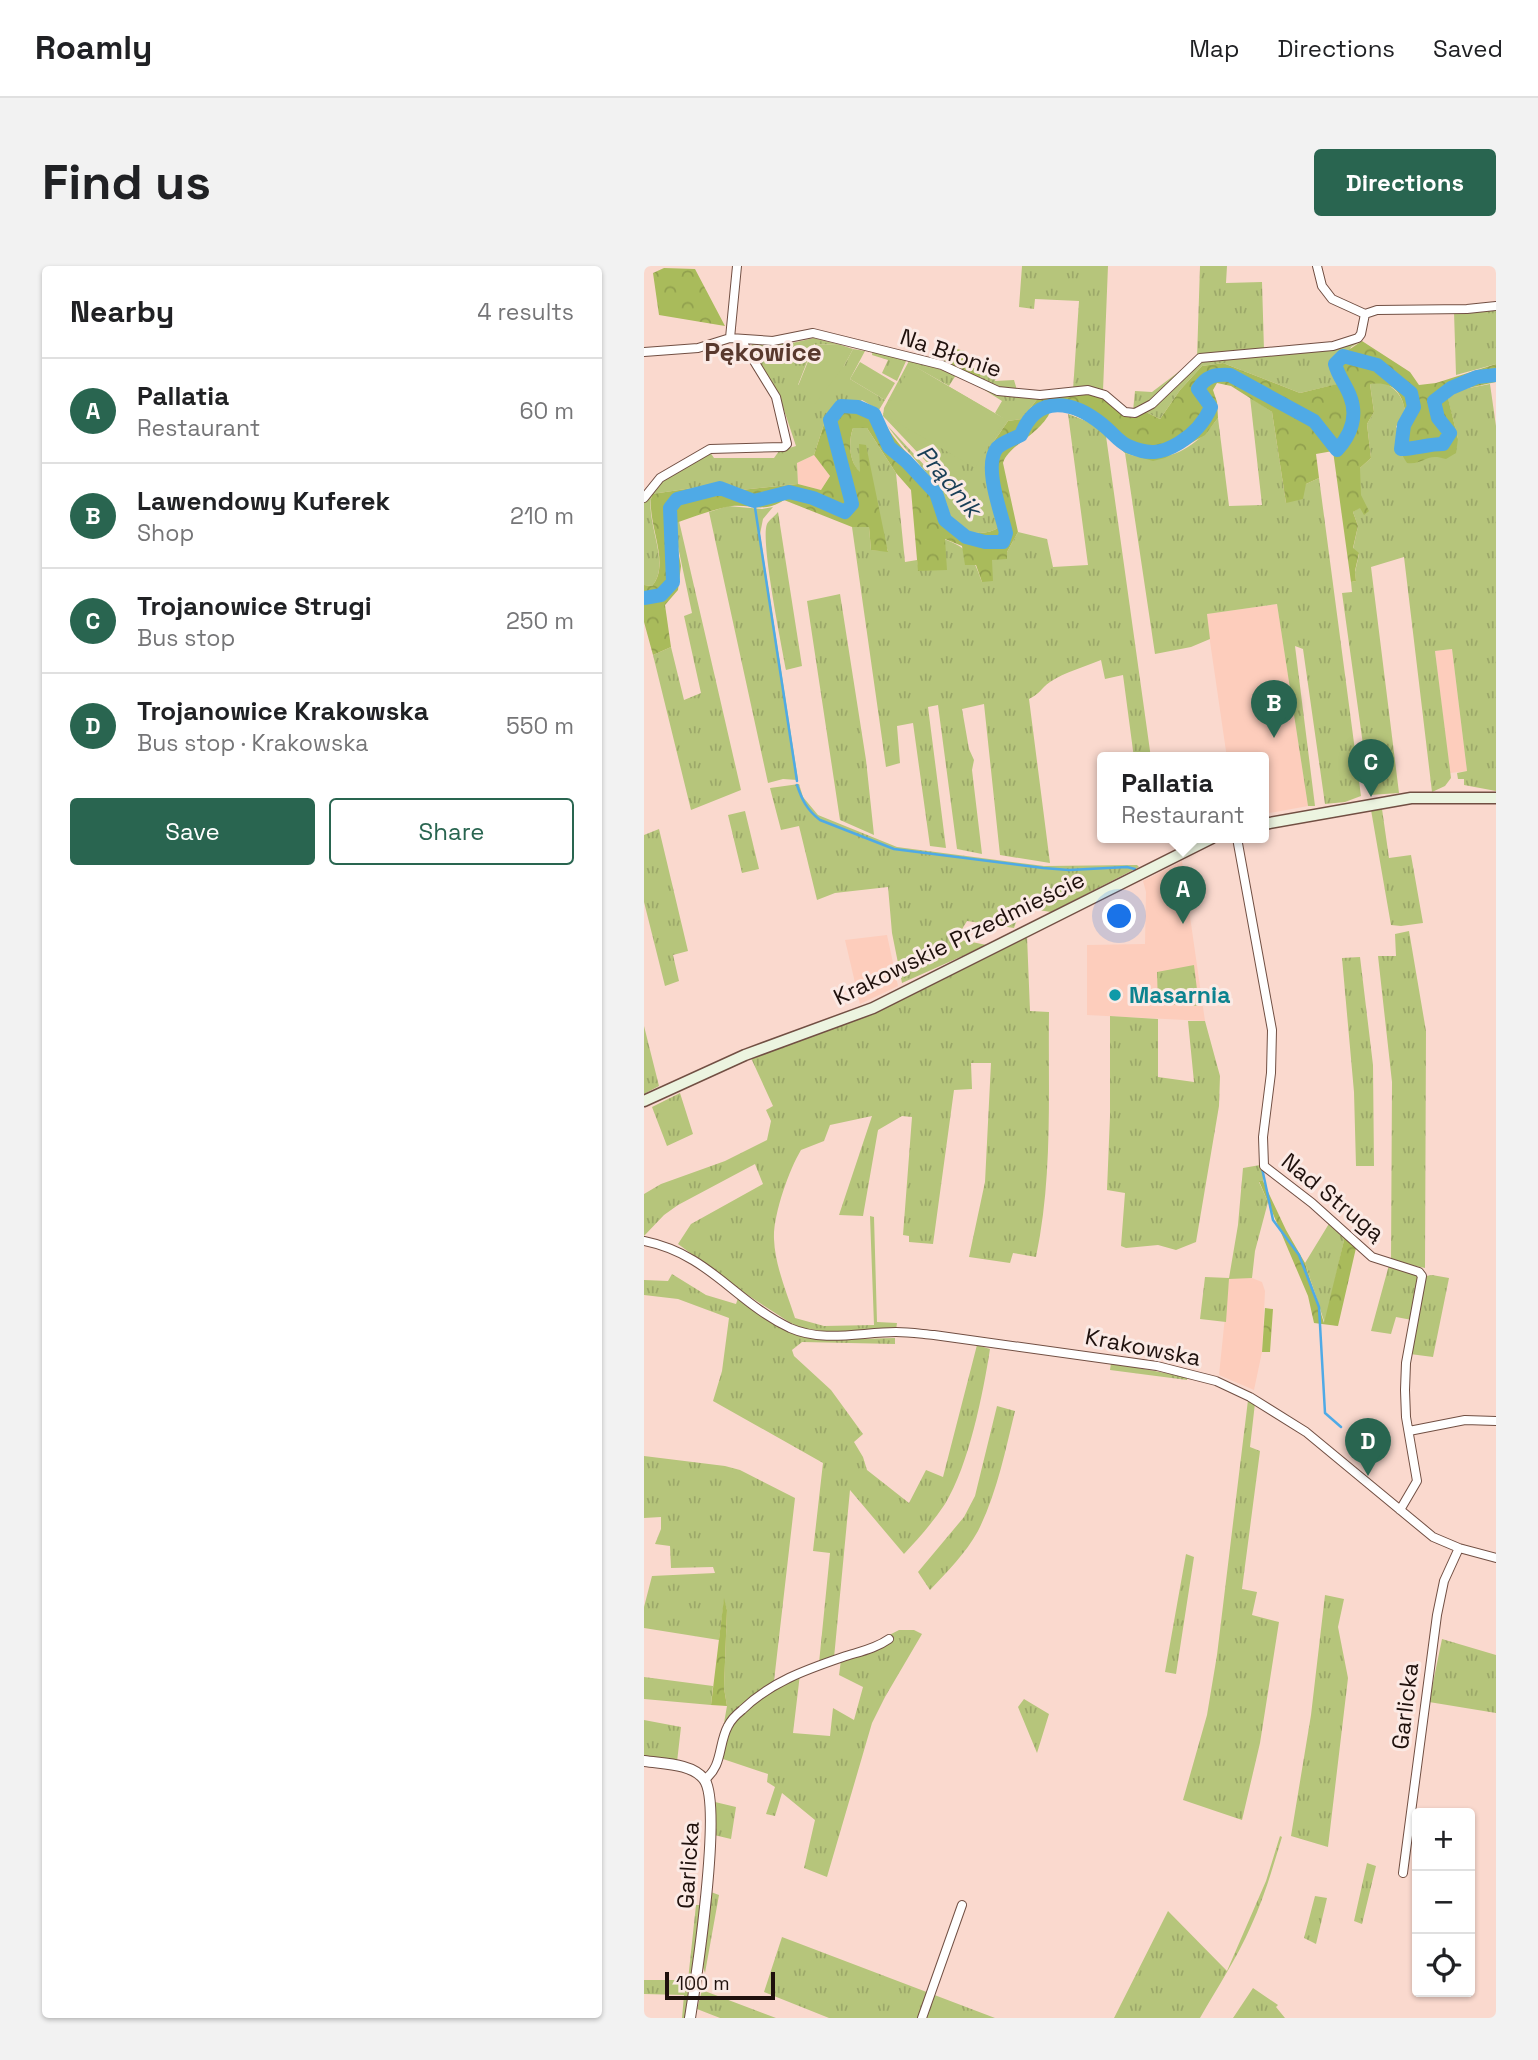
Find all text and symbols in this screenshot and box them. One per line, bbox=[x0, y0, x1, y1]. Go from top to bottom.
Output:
text: Roamly bbox=[35, 27, 152, 69]
text: Map bbox=[1189, 33, 1239, 64]
text: Directions bbox=[1277, 33, 1395, 64]
text: Saved bbox=[1433, 33, 1503, 64]
button: Directions bbox=[1314, 149, 1496, 216]
text: Find us bbox=[42, 151, 211, 213]
text: Nearby bbox=[70, 292, 174, 331]
text: 4 results bbox=[477, 297, 574, 327]
street label: Na Błonie bbox=[896, 322, 1006, 384]
district label: Pękowice bbox=[704, 335, 822, 369]
text: Pallatia bbox=[137, 379, 229, 413]
text: A bbox=[86, 396, 100, 426]
text: 60 m bbox=[519, 396, 574, 426]
text: Restaurant bbox=[137, 413, 260, 443]
water label: Prądnik bbox=[910, 438, 991, 526]
text: Lawendowy Kuferek bbox=[137, 484, 390, 518]
text: B bbox=[85, 501, 101, 531]
text: 210 m bbox=[510, 501, 574, 531]
text: Shop bbox=[137, 518, 194, 548]
text: Trojanowice Strugi bbox=[137, 589, 372, 623]
text: C bbox=[86, 606, 100, 636]
text: 250 m bbox=[506, 606, 574, 636]
text: Bus stop bbox=[137, 623, 235, 653]
pin: B bbox=[1251, 680, 1297, 738]
text: Trojanowice Krakowska bbox=[137, 694, 429, 728]
text: D bbox=[85, 711, 101, 741]
text: 550 m bbox=[506, 711, 574, 741]
text: Bus stop · Krakowska bbox=[137, 728, 369, 758]
pin: C bbox=[1348, 739, 1394, 797]
popup bbox=[1097, 752, 1269, 843]
text: Pallatia bbox=[1121, 766, 1214, 800]
button: Save bbox=[70, 798, 315, 865]
button: Share bbox=[329, 798, 574, 865]
text: Restaurant bbox=[1121, 800, 1245, 830]
street label: Krakowskie Przedmieście bbox=[828, 864, 1090, 1012]
pin: A bbox=[1160, 866, 1206, 924]
your location bbox=[1102, 899, 1136, 933]
place label: Masarnia bbox=[1129, 980, 1230, 1010]
marker: Masarnia bbox=[1107, 987, 1123, 1003]
street label: Nad Strugą bbox=[1275, 1146, 1391, 1248]
street label: Krakowska bbox=[1083, 1321, 1203, 1373]
pin: D bbox=[1345, 1418, 1391, 1476]
street label: Garlicka bbox=[1385, 1661, 1425, 1751]
map controls bbox=[1412, 1808, 1475, 1997]
button: + bbox=[1412, 1808, 1475, 1871]
street label: Garlicka bbox=[670, 1820, 706, 1910]
button: − bbox=[1412, 1871, 1475, 1934]
button: locate bbox=[1412, 1934, 1475, 1997]
scale bar bbox=[665, 1969, 775, 2001]
text: 100 m bbox=[676, 1971, 730, 1996]

